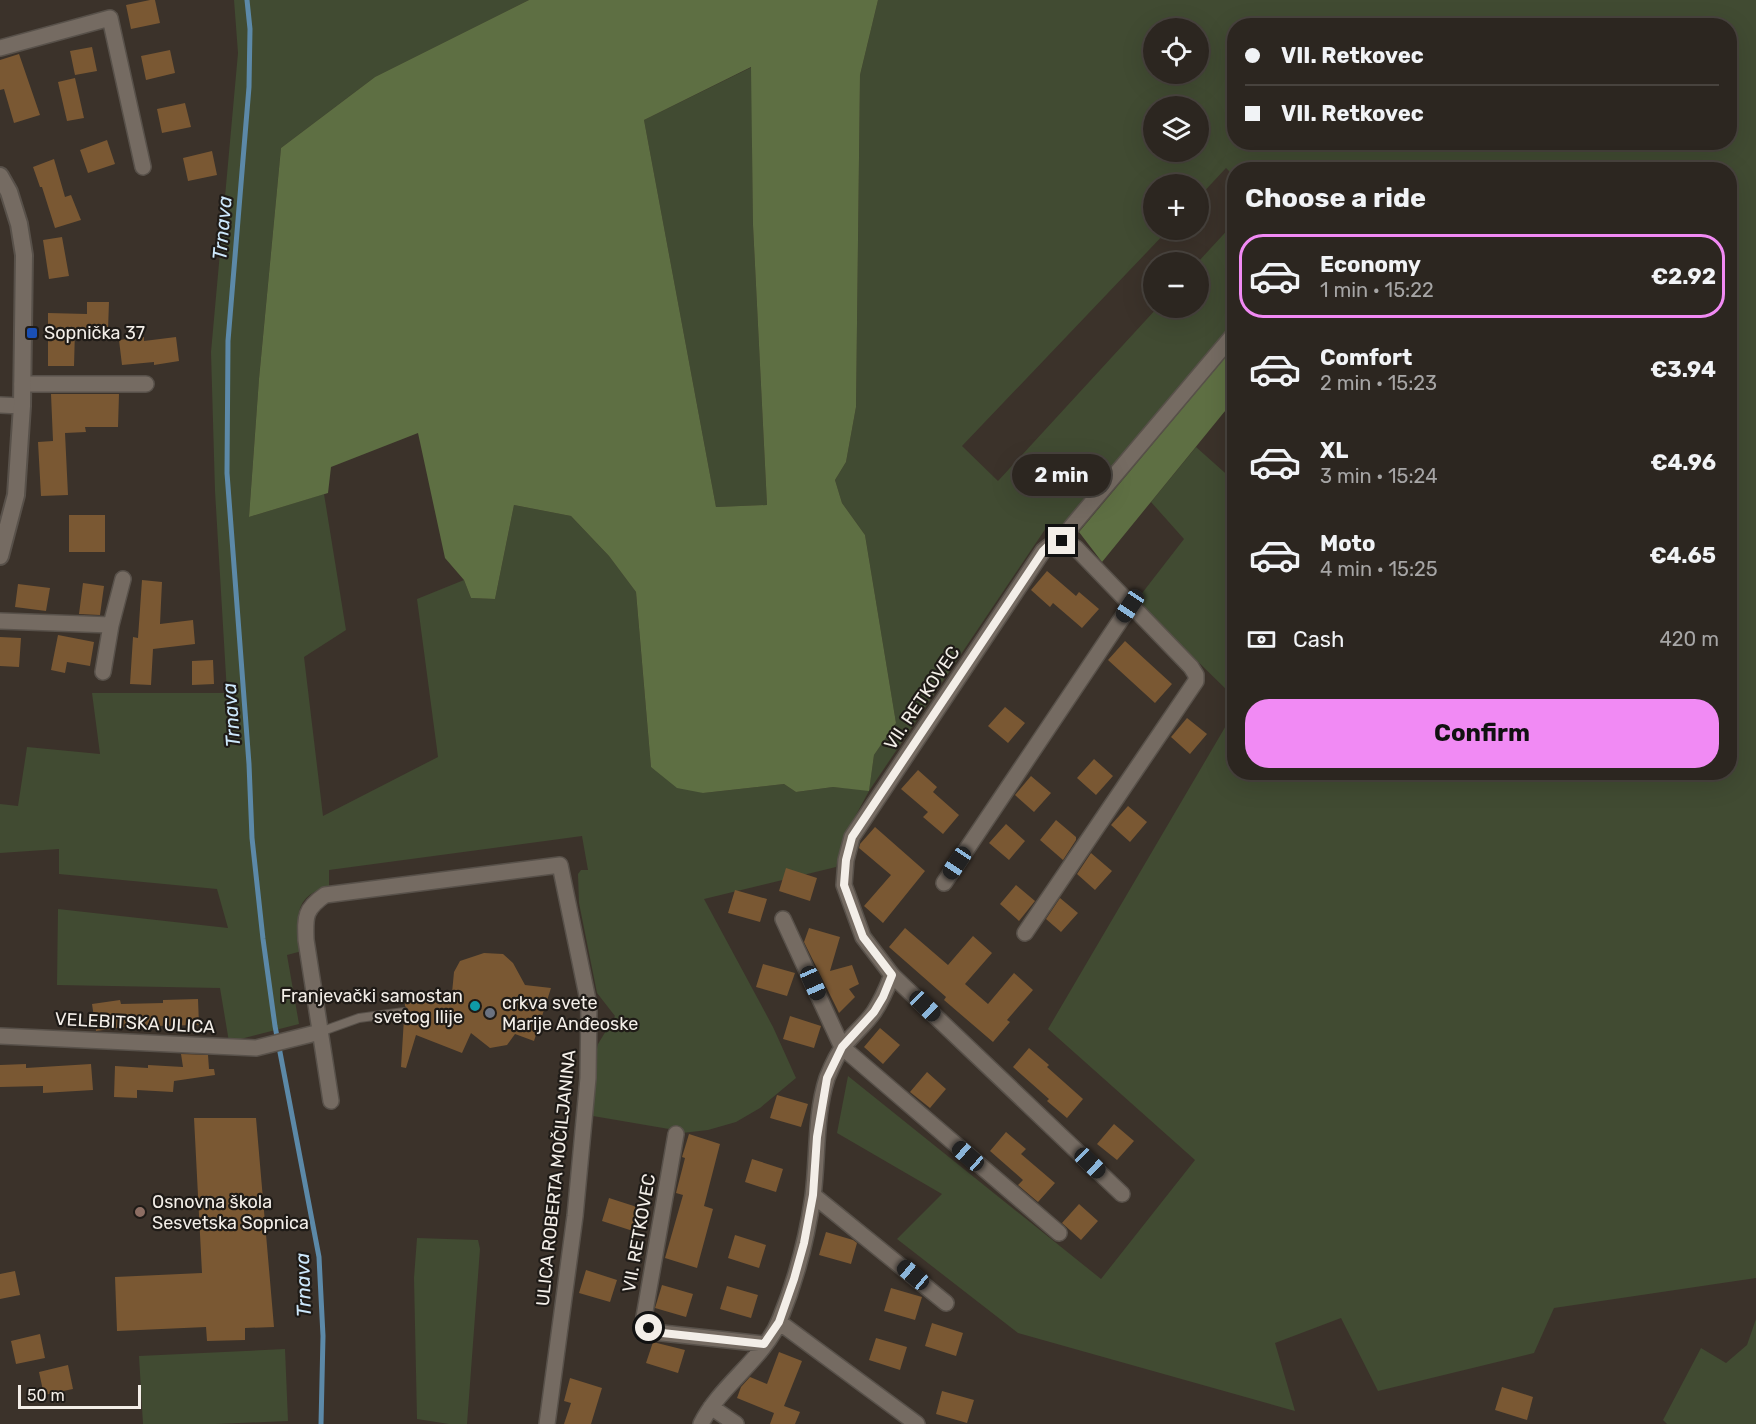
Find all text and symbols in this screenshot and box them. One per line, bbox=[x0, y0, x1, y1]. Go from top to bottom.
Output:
map controls bbox=[1143, 18, 1209, 318]
button: locate bbox=[1143, 18, 1209, 84]
text: VII. Retkovec bbox=[1281, 42, 1424, 69]
button: layers bbox=[1143, 96, 1209, 162]
text: VII. Retkovec bbox=[1281, 100, 1424, 127]
button: + bbox=[1143, 174, 1209, 240]
text: Choose a ride bbox=[1245, 182, 1426, 214]
water label: Trnava bbox=[207, 195, 237, 261]
icon: car bbox=[1248, 249, 1302, 303]
text: Economy bbox=[1320, 251, 1421, 278]
button: − bbox=[1143, 252, 1209, 318]
text: €2.92 bbox=[1651, 263, 1716, 290]
text: 1 min · 15:22 bbox=[1320, 278, 1434, 302]
place label: Sopnička 37 bbox=[44, 322, 145, 344]
marker: Sopnička 37 bbox=[25, 326, 39, 340]
icon: car bbox=[1248, 342, 1302, 396]
text: Comfort bbox=[1320, 344, 1412, 371]
text: €3.94 bbox=[1650, 356, 1716, 383]
text: 2 min · 15:23 bbox=[1320, 371, 1437, 395]
icon: car bbox=[1248, 435, 1302, 489]
text: XL bbox=[1320, 437, 1348, 464]
text: €4.96 bbox=[1650, 449, 1716, 476]
callout: 2 min bbox=[1012, 454, 1112, 496]
text: 2 min bbox=[1034, 463, 1089, 487]
text: 3 min · 15:24 bbox=[1320, 464, 1438, 488]
route end bbox=[1048, 527, 1075, 554]
icon: car bbox=[1248, 528, 1302, 582]
text: Moto bbox=[1320, 530, 1375, 557]
text: €4.65 bbox=[1649, 542, 1716, 569]
text: 4 min · 15:25 bbox=[1320, 557, 1438, 581]
car bbox=[1112, 586, 1148, 626]
icon: cash bbox=[1245, 623, 1278, 656]
text: Cash bbox=[1293, 626, 1344, 653]
text: 420 m bbox=[1659, 627, 1719, 651]
street label: VII. RETKOVEC bbox=[879, 642, 965, 754]
water label: Trnava bbox=[217, 682, 245, 748]
button: Confirm bbox=[1245, 699, 1719, 768]
car bbox=[939, 843, 975, 883]
car bbox=[797, 963, 829, 1003]
place label: Franjevački samostan svetog Ilije bbox=[281, 985, 463, 1028]
car bbox=[906, 987, 944, 1025]
place label: crkva svete Marije Anđeoske bbox=[502, 992, 638, 1035]
marker: Franjevački samostan svetog Ilije bbox=[468, 999, 482, 1013]
marker: crkva svete Marije Anđeoske bbox=[483, 1006, 497, 1020]
street label: VELEBITSKA ULICA bbox=[54, 1008, 216, 1038]
street label: ULICA ROBERTA MOČILJANINA bbox=[532, 1049, 580, 1307]
car bbox=[949, 1137, 987, 1175]
car bbox=[1071, 1144, 1109, 1182]
street label: VII. RETKOVEC bbox=[618, 1172, 660, 1294]
place label: Osnovna škola Sesvetska Sopnica bbox=[152, 1191, 309, 1234]
marker: Osnovna škola Sesvetska Sopnica bbox=[133, 1205, 147, 1219]
water label: Trnava bbox=[290, 1252, 316, 1318]
car bbox=[893, 1257, 933, 1293]
route start bbox=[635, 1314, 662, 1341]
scale bar bbox=[18, 1382, 141, 1410]
text: 50 m bbox=[27, 1386, 65, 1405]

